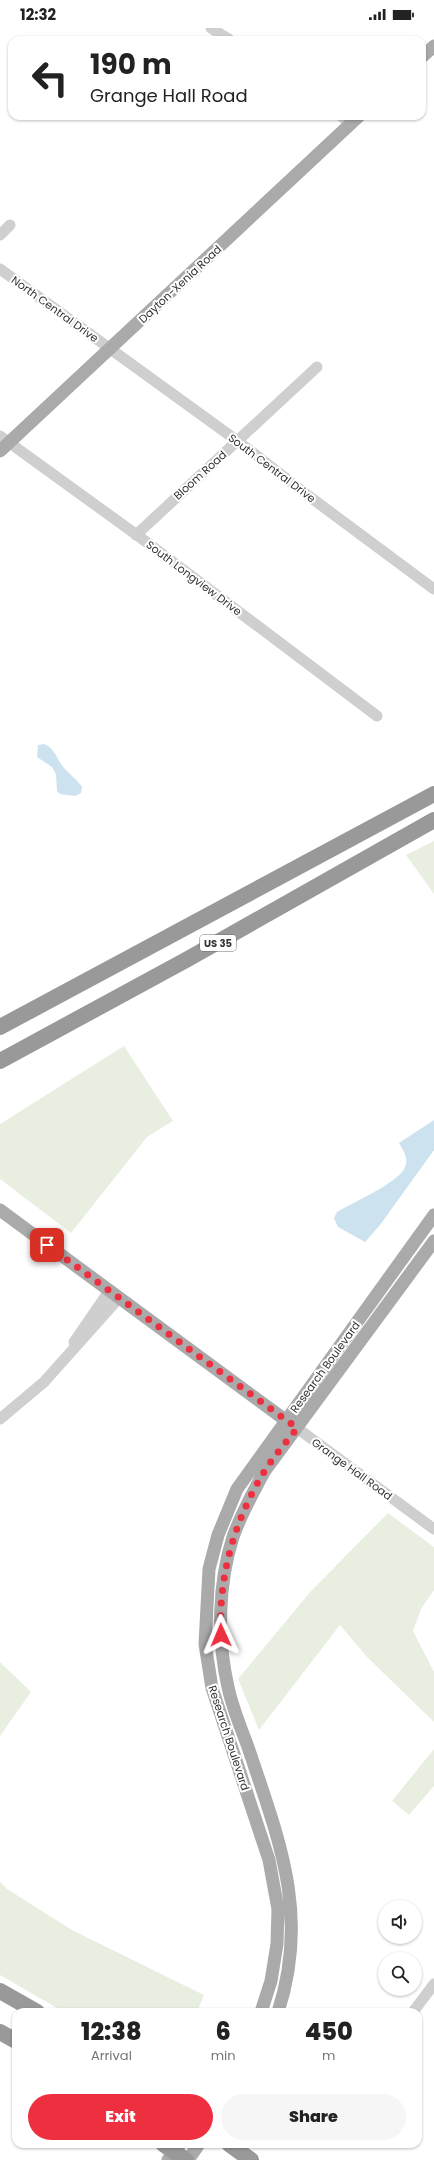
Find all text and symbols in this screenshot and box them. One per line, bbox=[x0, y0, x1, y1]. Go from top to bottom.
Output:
text: 12:32 bbox=[20, 4, 56, 25]
text: 190 m bbox=[90, 45, 172, 84]
icon: left bbox=[24, 52, 76, 104]
text: Grange Hall Road bbox=[90, 83, 248, 108]
street label: Dayton-Xenia Road bbox=[135, 241, 225, 327]
street label: North Central Drive bbox=[8, 272, 102, 346]
street label: South Central Drive bbox=[225, 430, 319, 506]
street label: Bloom Road bbox=[170, 447, 230, 503]
street label: South Longview Drive bbox=[143, 537, 245, 619]
road number: US 35 bbox=[200, 935, 236, 951]
pin bbox=[30, 1228, 64, 1262]
icon: arrive bbox=[36, 1234, 58, 1256]
street label: Research Boulevard bbox=[286, 1318, 364, 1416]
street label: Grange Hall Road bbox=[308, 1434, 396, 1504]
position arrow bbox=[200, 1614, 242, 1656]
street label: Research Boulevard bbox=[204, 1683, 254, 1793]
map controls bbox=[378, 1900, 422, 1996]
button: sound bbox=[378, 1900, 422, 1944]
button: search bbox=[378, 1952, 422, 1996]
text: 12:38 bbox=[81, 2015, 142, 2048]
text: 6 bbox=[216, 2015, 231, 2048]
text: 450 bbox=[305, 2015, 353, 2048]
text: Arrival bbox=[91, 2046, 132, 2065]
text: min bbox=[211, 2046, 236, 2065]
text: m bbox=[322, 2046, 336, 2065]
button: Exit bbox=[28, 2094, 213, 2140]
button: Share bbox=[221, 2094, 406, 2140]

